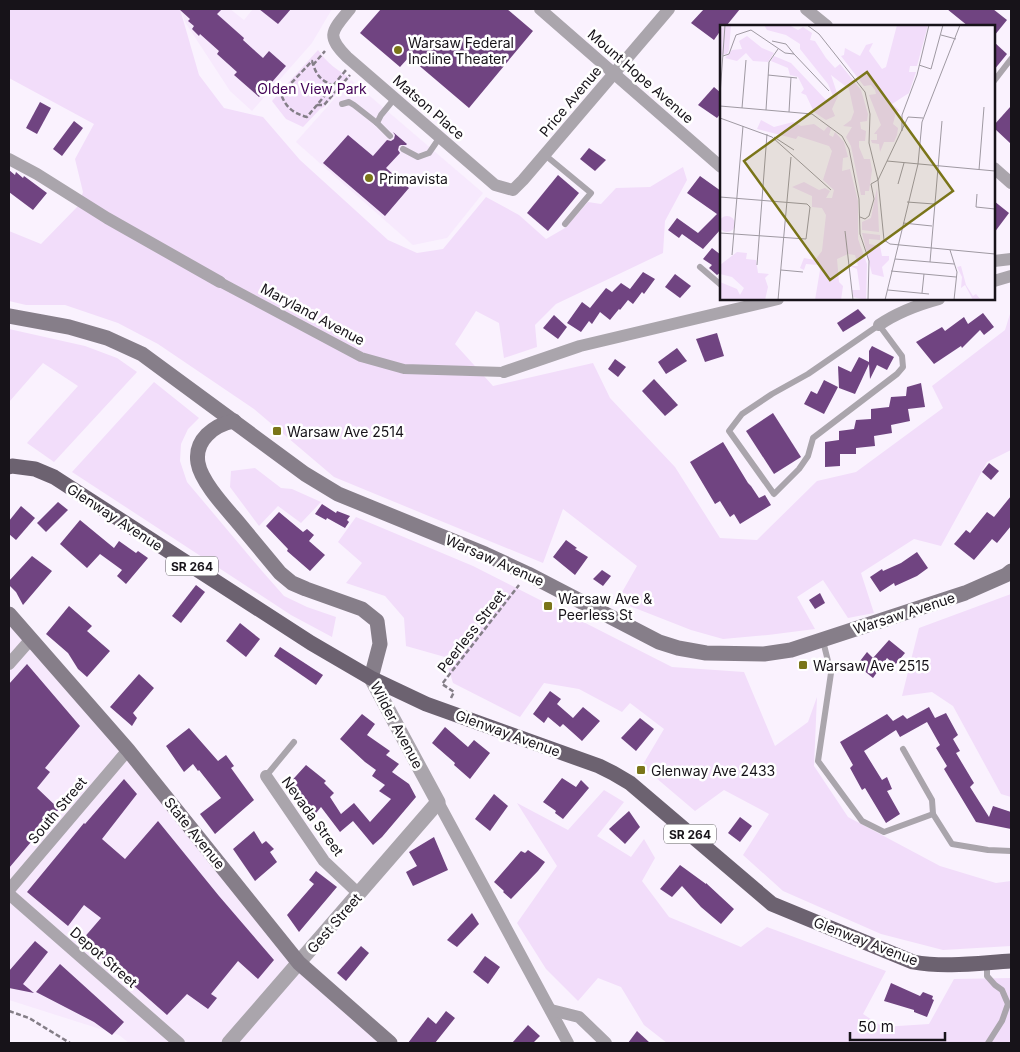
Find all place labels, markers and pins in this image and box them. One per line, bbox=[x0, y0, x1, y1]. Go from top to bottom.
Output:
place label: Warsaw Federal Incline Theater bbox=[408, 34, 514, 67]
marker: Warsaw Federal Incline Theater bbox=[392, 44, 404, 56]
place label: Primavista bbox=[379, 170, 448, 187]
marker: Primavista bbox=[363, 172, 375, 184]
place label: Warsaw Ave 2514 bbox=[287, 423, 404, 440]
marker: Warsaw Ave 2514 bbox=[271, 425, 283, 437]
place label: Warsaw Ave & Peerless St bbox=[558, 590, 652, 623]
marker: Warsaw Ave & Peerless St bbox=[542, 600, 554, 612]
place label: Warsaw Ave 2515 bbox=[813, 657, 930, 674]
marker: Warsaw Ave 2515 bbox=[797, 659, 809, 671]
place label: Glenway Ave 2433 bbox=[651, 762, 775, 779]
marker: Glenway Ave 2433 bbox=[635, 764, 647, 776]

